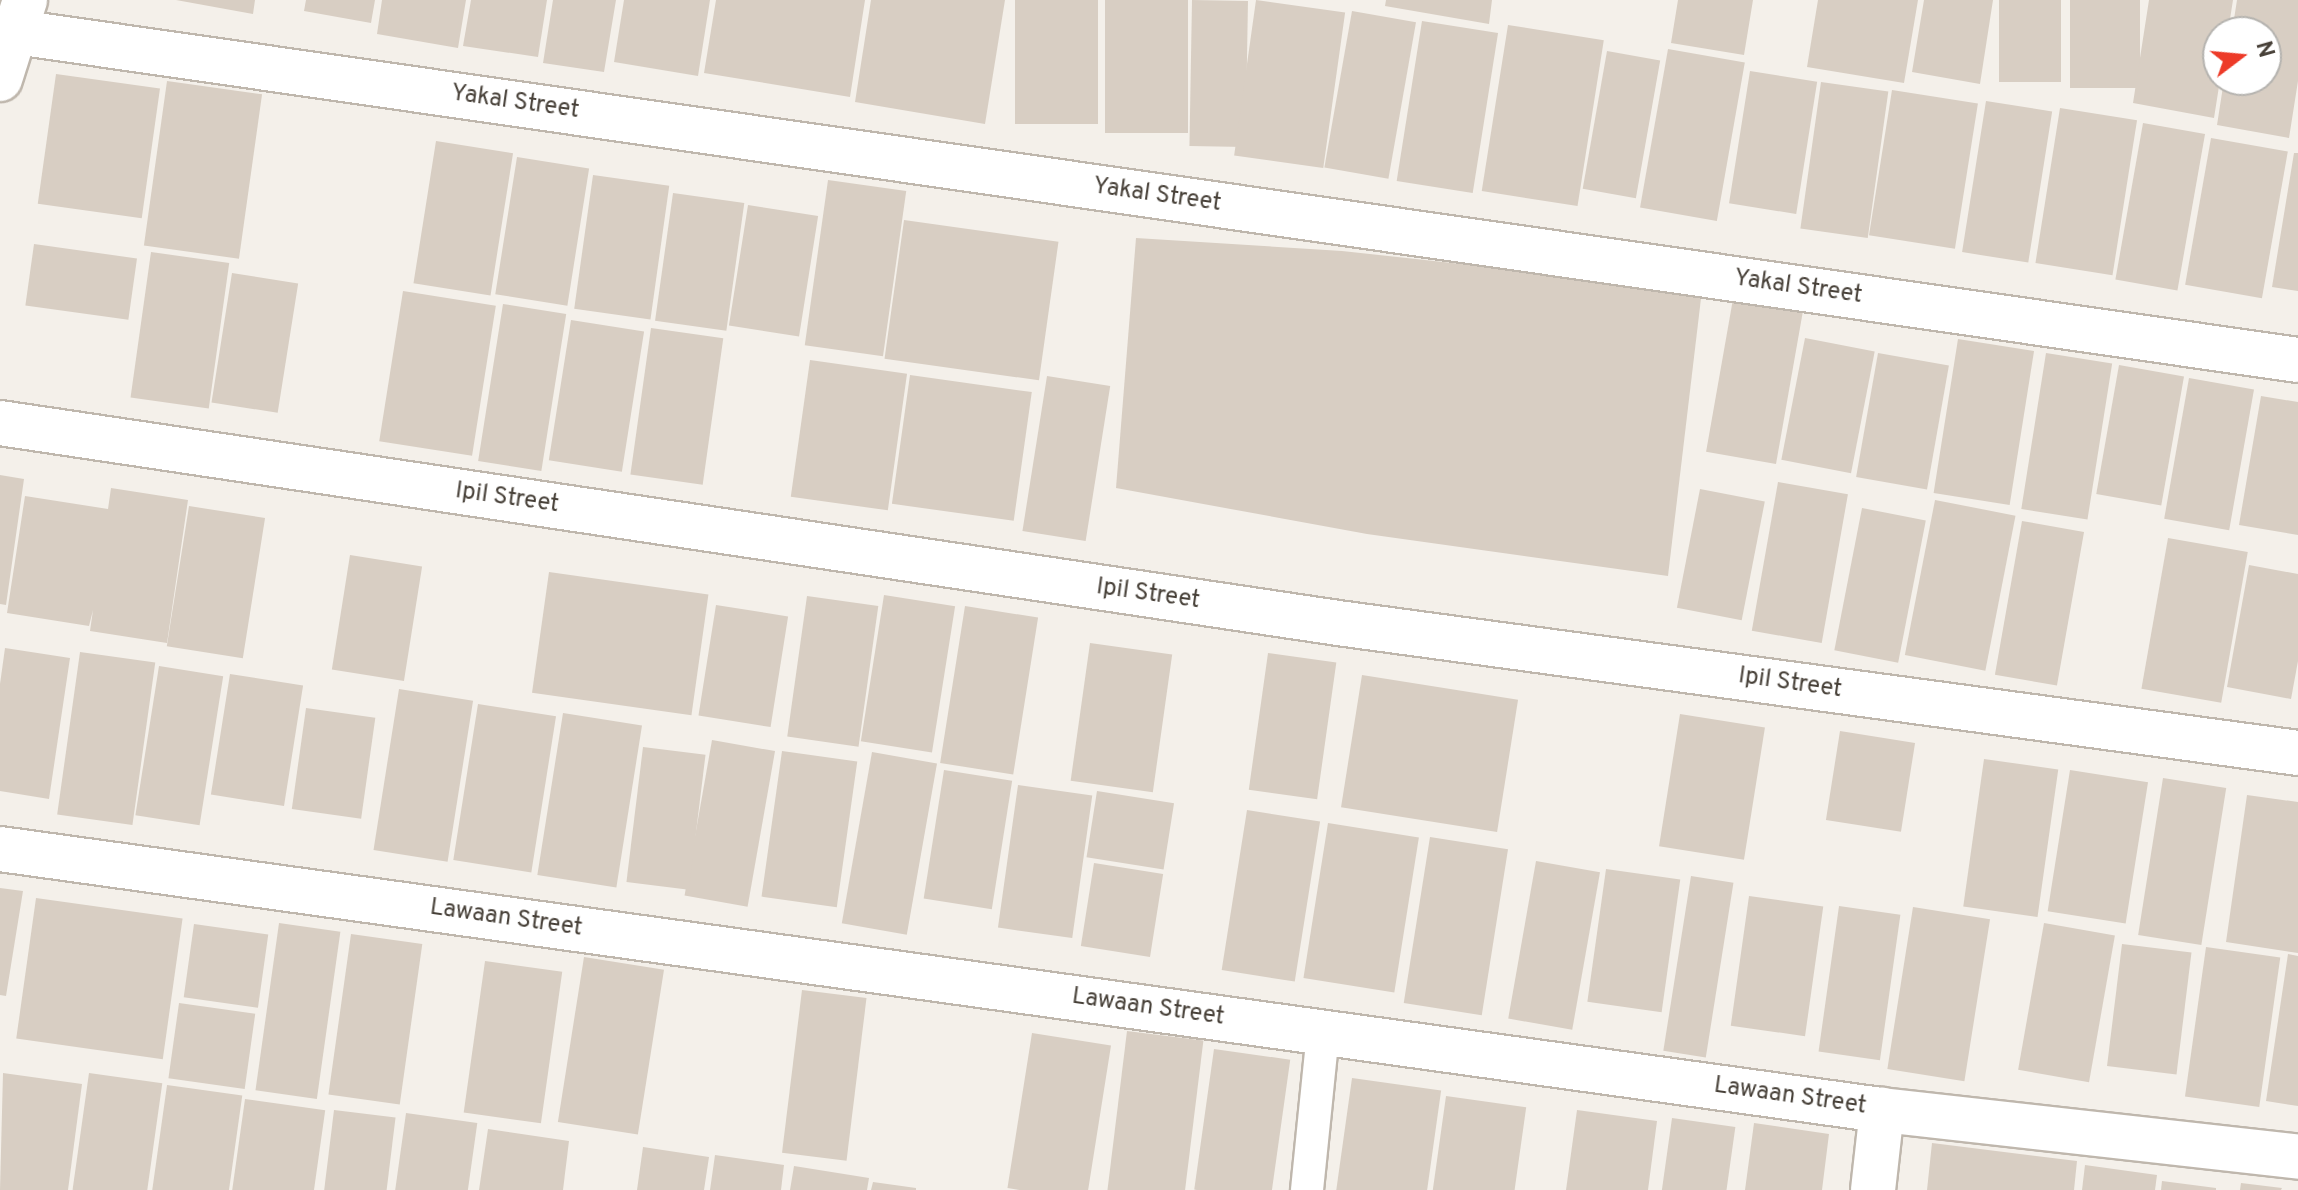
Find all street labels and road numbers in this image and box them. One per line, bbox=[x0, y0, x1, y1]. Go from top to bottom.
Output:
street label: Yakal Street bbox=[449, 80, 581, 126]
street label: Yakal Street bbox=[1091, 173, 1223, 219]
street label: Yakal Street bbox=[1732, 265, 1864, 311]
street label: Ipil Street bbox=[453, 477, 561, 521]
street label: Ipil Street bbox=[1094, 573, 1202, 617]
street label: Ipil Street bbox=[1736, 662, 1844, 706]
street label: Lawaan Street bbox=[428, 894, 584, 944]
street label: Lawaan Street bbox=[1070, 983, 1226, 1033]
street label: Lawaan Street bbox=[1712, 1072, 1868, 1122]

